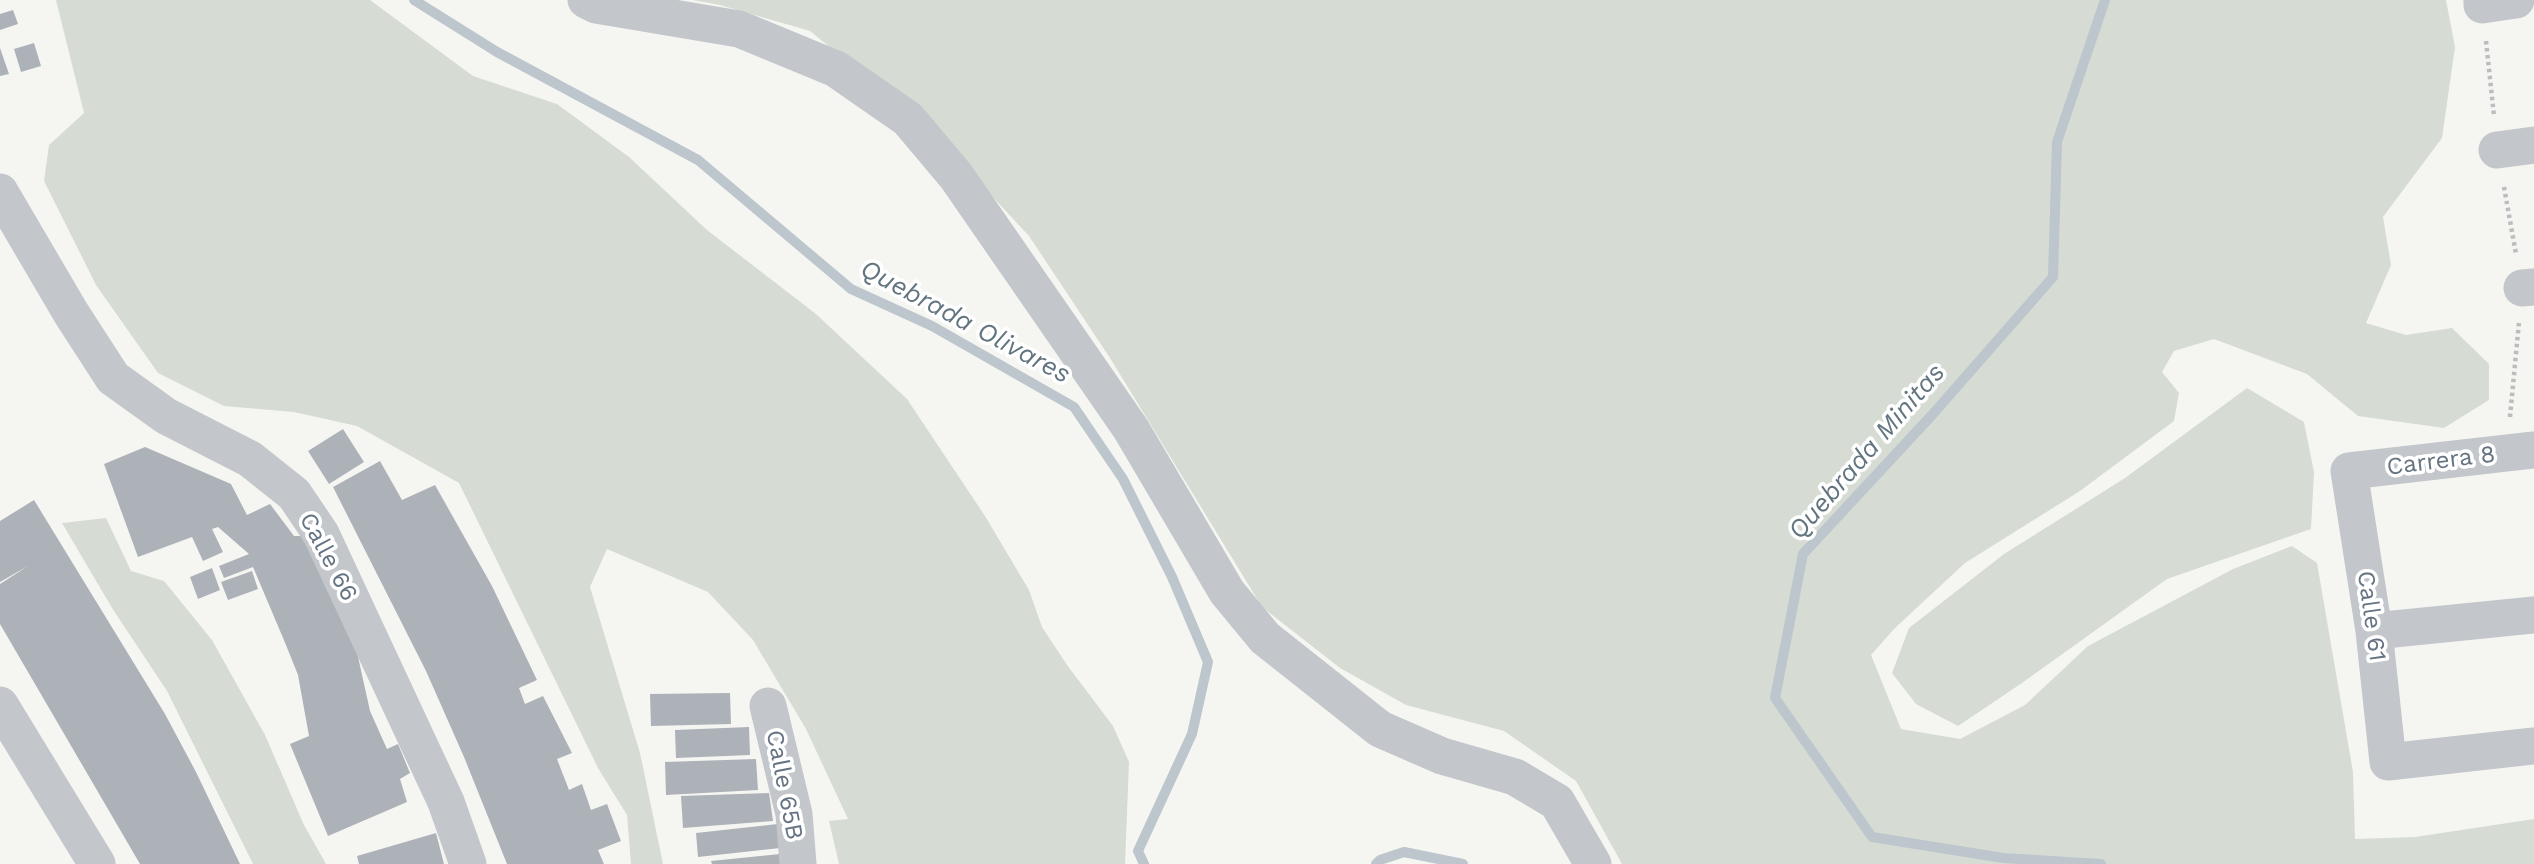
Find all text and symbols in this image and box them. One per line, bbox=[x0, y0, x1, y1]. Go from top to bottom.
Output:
water label: Quebrada Olivares bbox=[855, 253, 1075, 391]
water label: Quebrada Minitas bbox=[1782, 358, 1952, 546]
street label: Carrera 8 bbox=[2385, 440, 2497, 482]
street label: Calle 66 bbox=[293, 508, 363, 606]
street label: Calle 61 bbox=[2350, 569, 2392, 663]
street label: Calle 65B bbox=[759, 728, 809, 842]

